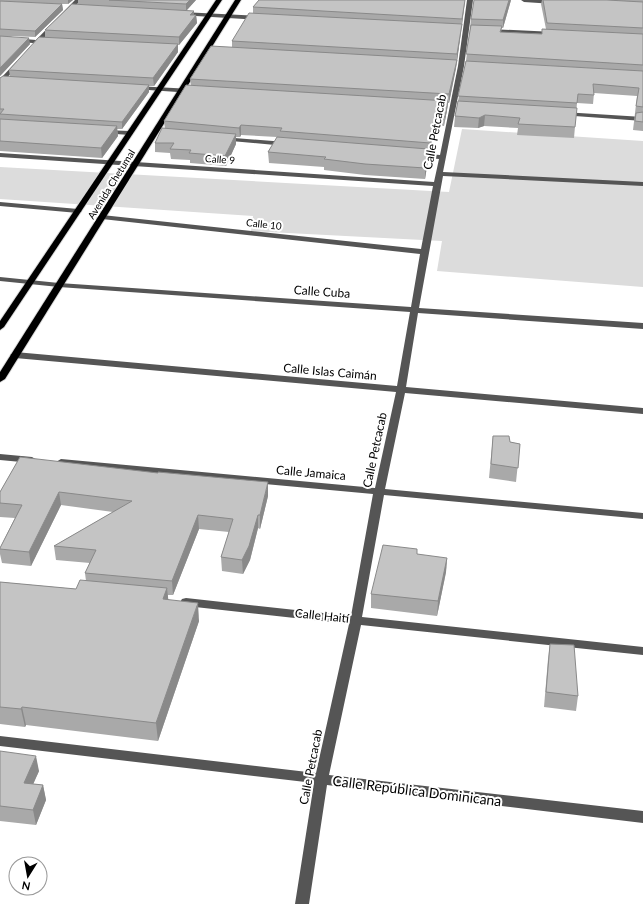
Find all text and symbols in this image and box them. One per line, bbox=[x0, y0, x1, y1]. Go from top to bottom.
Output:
street label: Calle Petcacab bbox=[420, 93, 449, 171]
street label: Avenida Chetumal bbox=[85, 147, 137, 221]
street label: Calle 9 bbox=[205, 152, 236, 166]
street label: Calle 10 bbox=[246, 216, 283, 232]
street label: Calle Cuba bbox=[293, 282, 351, 301]
street label: Calle Islas Caimán bbox=[283, 360, 377, 383]
street label: Calle Petcacab bbox=[359, 411, 390, 489]
street label: Calle Jamaica bbox=[276, 462, 347, 483]
street label: Calle Haití bbox=[294, 605, 350, 626]
street label: Calle Petcacab bbox=[296, 728, 325, 806]
street label: Calle República Dominicana bbox=[332, 772, 502, 809]
north arrow bbox=[8, 856, 48, 896]
text: N bbox=[21, 879, 31, 893]

